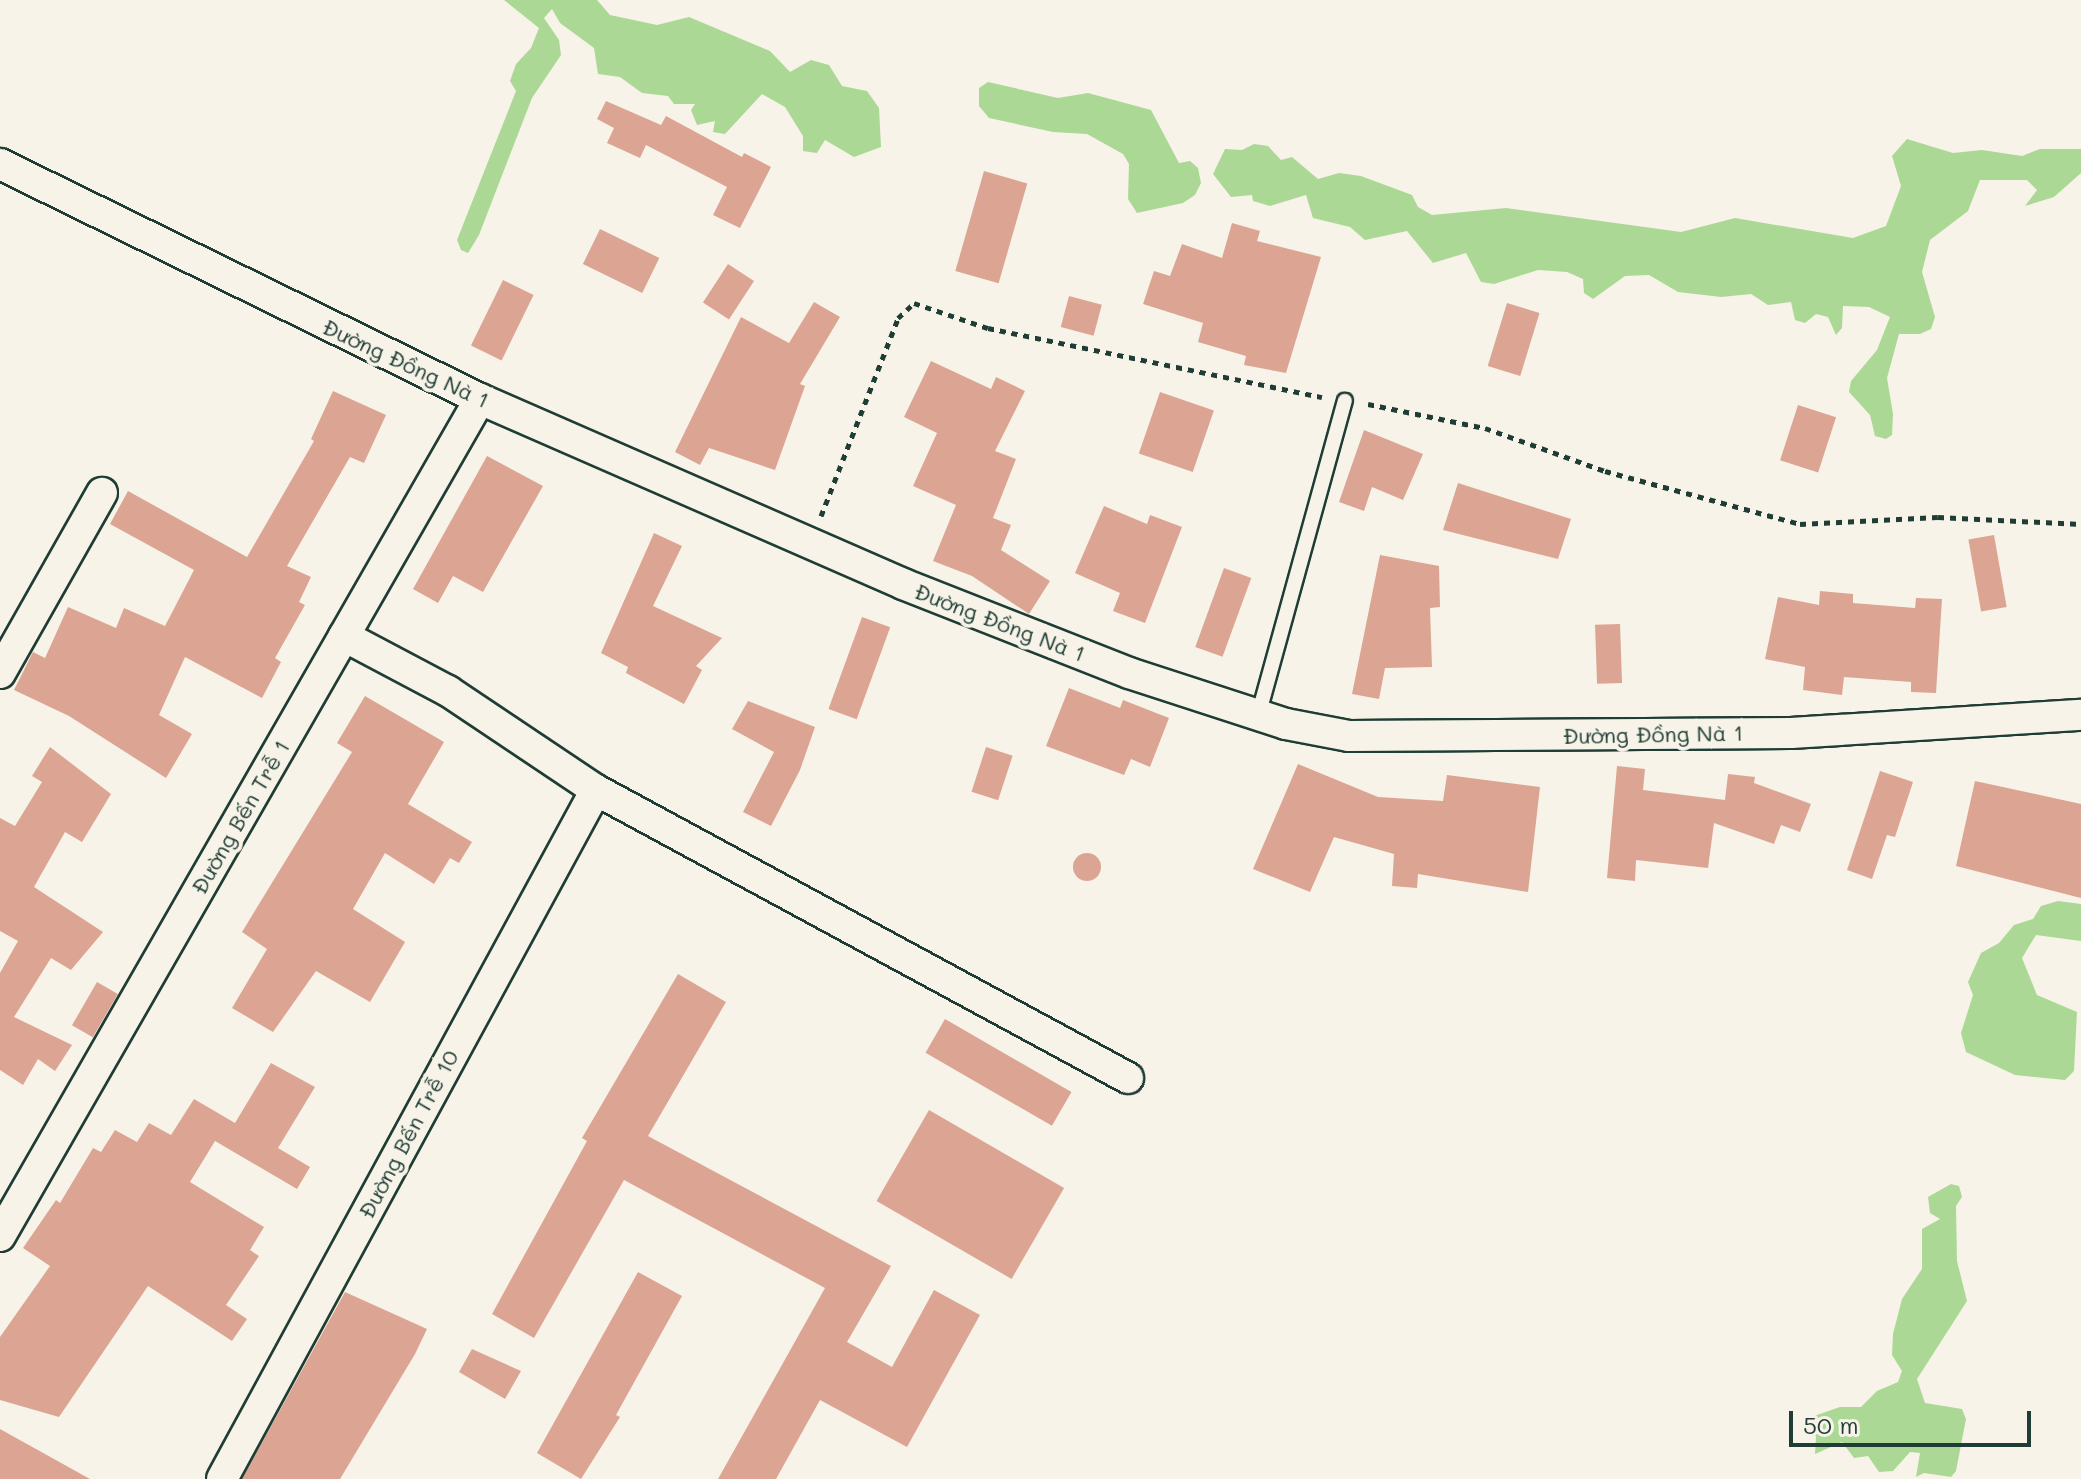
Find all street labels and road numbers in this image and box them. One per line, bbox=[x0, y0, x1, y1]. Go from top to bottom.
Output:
street label: Đường Đồng Nà 1 bbox=[319, 313, 493, 413]
street label: Đường Đồng Nà 1 bbox=[911, 577, 1089, 667]
street label: Đường Đồng Nà 1 bbox=[1562, 719, 1744, 749]
street label: Đường Bến Trễ 1 bbox=[185, 735, 295, 899]
street label: Đường Bến Trễ 10 bbox=[352, 1045, 464, 1223]

